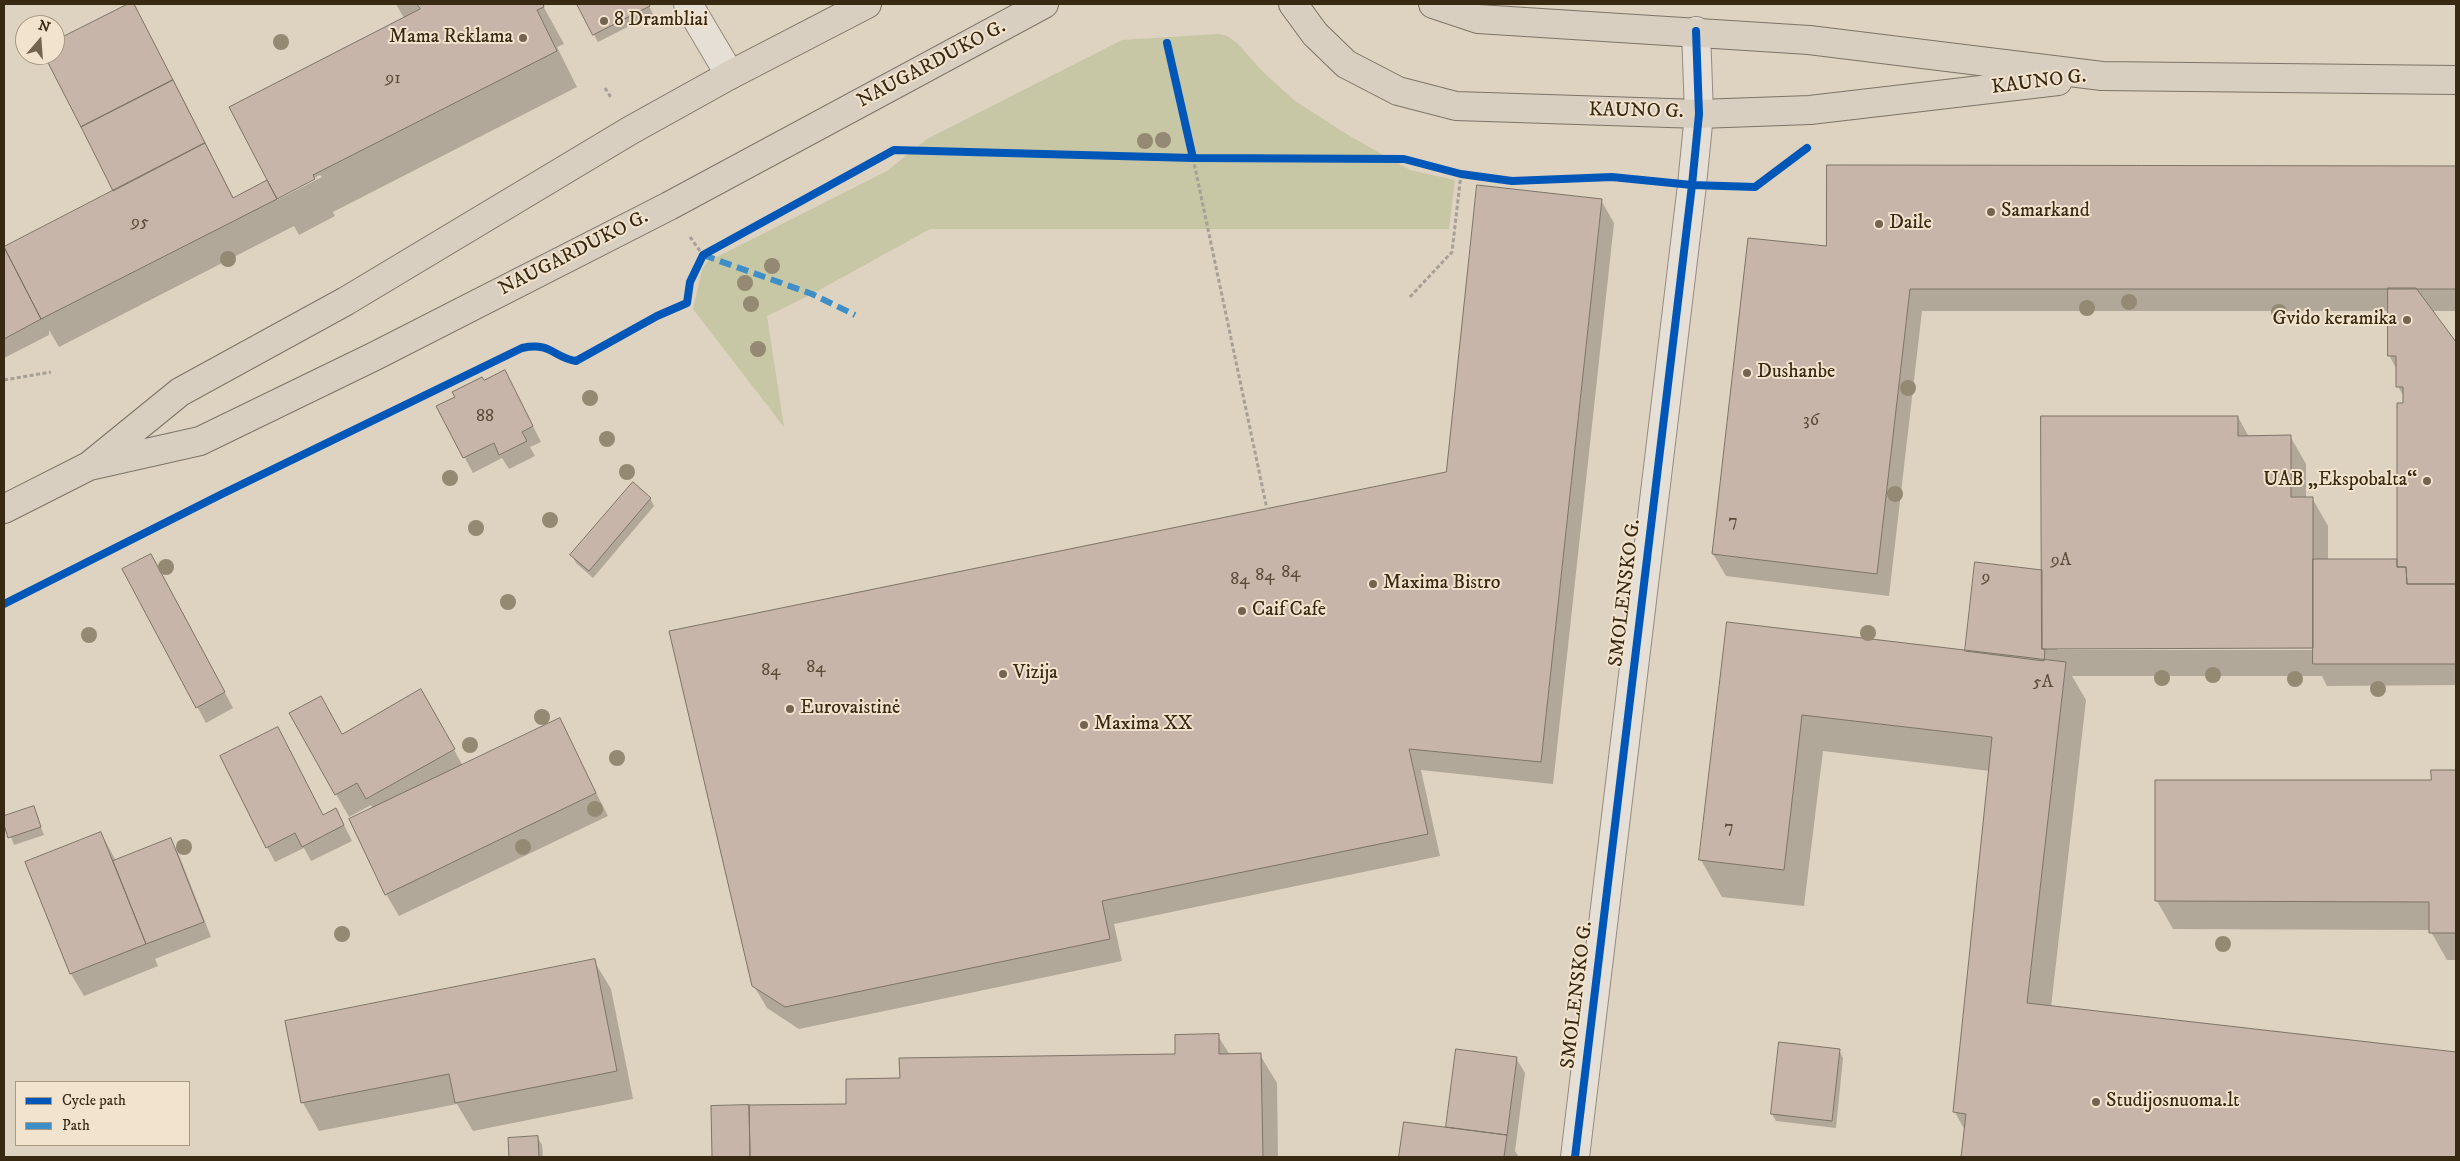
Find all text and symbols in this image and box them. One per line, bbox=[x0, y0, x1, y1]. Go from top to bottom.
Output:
place label: 8 Drambliai bbox=[614, 9, 708, 33]
north arrow bbox=[15, 15, 65, 65]
marker: 8 Drambliai bbox=[598, 15, 610, 27]
text: N bbox=[36, 16, 53, 37]
street label: NAUGARDUKO G. bbox=[854, 16, 1010, 114]
place label: Mama Reklama bbox=[389, 26, 513, 50]
marker: Mama Reklama bbox=[517, 32, 529, 44]
street label: KAUNO G. bbox=[1990, 65, 2088, 101]
house number: 91 bbox=[385, 68, 401, 90]
street label: KAUNO G. bbox=[1588, 99, 1684, 125]
place label: Samarkand bbox=[2001, 200, 2090, 224]
street label: NAUGARDUKO G. bbox=[495, 206, 653, 302]
marker: Samarkand bbox=[1985, 206, 1997, 218]
house number: 95 bbox=[131, 212, 149, 234]
place label: Daile bbox=[1889, 212, 1932, 236]
marker: Daile bbox=[1873, 218, 1885, 230]
place label: Gvido keramika bbox=[2273, 308, 2397, 332]
marker: Gvido keramika bbox=[2401, 314, 2413, 326]
place label: Dushanbe bbox=[1757, 361, 1835, 385]
marker: Dushanbe bbox=[1741, 367, 1753, 379]
house number: 88 bbox=[476, 406, 494, 428]
house number: 36 bbox=[1803, 410, 1819, 432]
place label: UAB „Ekspobalta“ bbox=[2263, 469, 2417, 493]
marker: UAB „Ekspobalta“ bbox=[2421, 475, 2433, 487]
house number: 7 bbox=[1728, 511, 1738, 533]
street label: SMOLENSKO G. bbox=[1605, 518, 1647, 668]
house number: 9A bbox=[2051, 550, 2071, 572]
house number: 84 bbox=[1281, 562, 1301, 584]
house number: 84 bbox=[1255, 565, 1275, 587]
house number: 9 bbox=[1982, 567, 1990, 589]
house number: 84 bbox=[1230, 569, 1250, 591]
place label: Maxima Bistro bbox=[1383, 572, 1501, 596]
marker: Maxima Bistro bbox=[1367, 578, 1379, 590]
place label: Caif Cafe bbox=[1252, 599, 1326, 623]
marker: Caif Cafe bbox=[1236, 605, 1248, 617]
house number: 84 bbox=[806, 657, 826, 679]
house number: 84 bbox=[761, 660, 781, 682]
place label: Vizija bbox=[1013, 662, 1058, 686]
marker: Vizija bbox=[997, 668, 1009, 680]
house number: 5A bbox=[2033, 672, 2053, 694]
place label: Eurovaistinė bbox=[800, 697, 900, 721]
marker: Eurovaistinė bbox=[784, 703, 796, 715]
place label: Maxima XX bbox=[1094, 713, 1193, 737]
marker: Maxima XX bbox=[1078, 719, 1090, 731]
house number: 7 bbox=[1724, 817, 1734, 839]
street label: SMOLENSKO G. bbox=[1557, 920, 1599, 1070]
legend bbox=[15, 1081, 190, 1146]
place label: Studijosnuoma.lt bbox=[2106, 1090, 2240, 1114]
text: Cycle path bbox=[62, 1091, 126, 1110]
marker: Studijosnuoma.lt bbox=[2090, 1096, 2102, 1108]
text: Path bbox=[62, 1116, 90, 1135]

